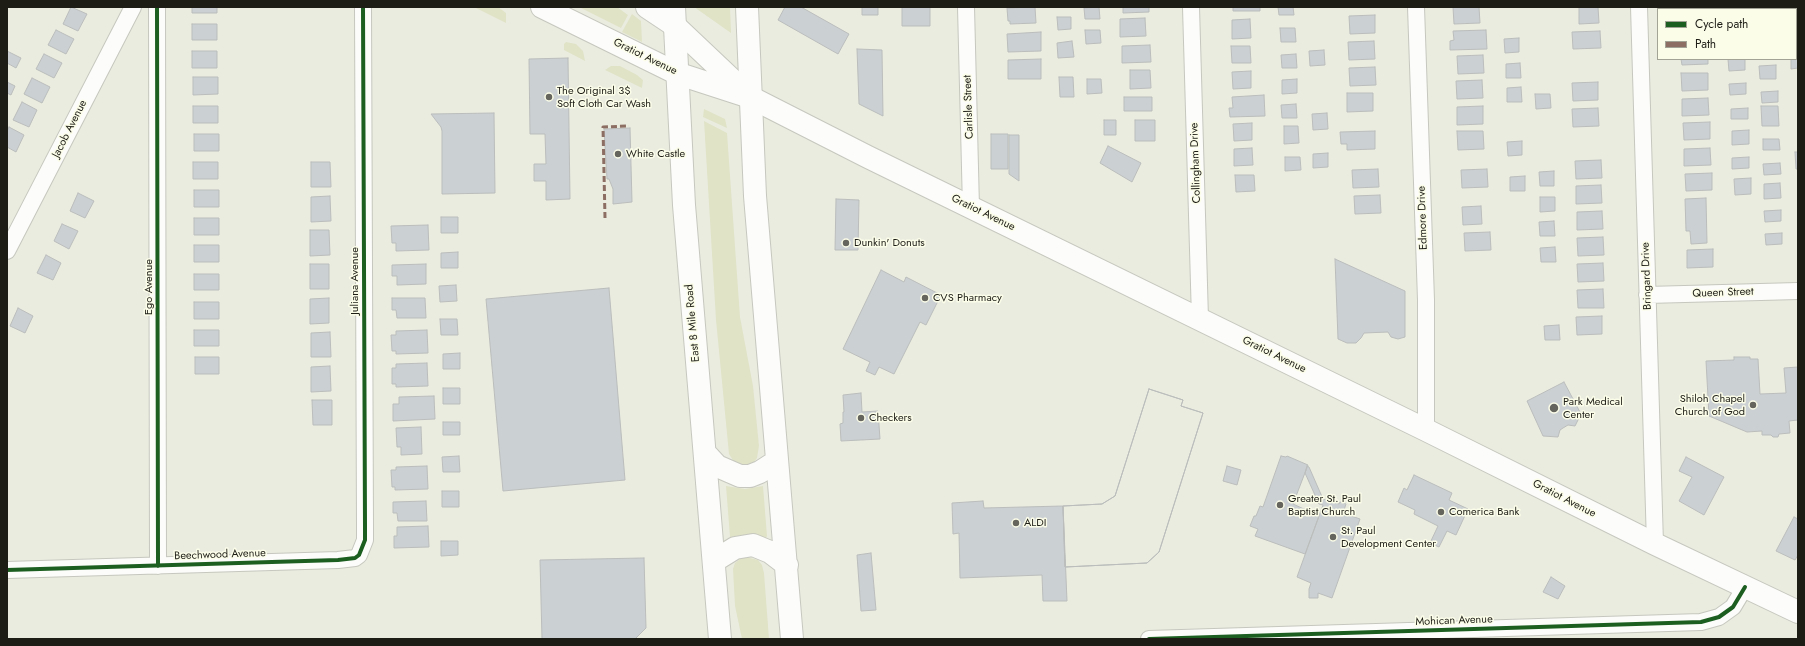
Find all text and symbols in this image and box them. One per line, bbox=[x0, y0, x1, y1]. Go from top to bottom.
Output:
legend bbox=[1657, 8, 1797, 60]
text: Cycle path bbox=[1695, 15, 1748, 33]
text: Path bbox=[1695, 35, 1716, 53]
street label: Gratiot Avenue bbox=[611, 36, 679, 78]
street label: Carlisle Street bbox=[961, 75, 977, 139]
place label: The Original 3$ Soft Cloth Car Wash bbox=[557, 84, 651, 110]
marker: The Original 3$ Soft Cloth Car Wash bbox=[544, 92, 554, 102]
street label: Jacob Avenue bbox=[50, 98, 90, 160]
street label: Collingham Drive bbox=[1188, 122, 1204, 204]
place label: White Castle bbox=[626, 147, 685, 161]
marker: White Castle bbox=[613, 149, 623, 159]
street label: Edmore Drive bbox=[1415, 186, 1431, 250]
street label: Gratiot Avenue bbox=[949, 192, 1017, 234]
place label: Dunkin' Donuts bbox=[854, 236, 925, 250]
marker: Dunkin' Donuts bbox=[841, 238, 851, 248]
street label: Bringard Drive bbox=[1639, 242, 1655, 310]
street label: Juliana Avenue bbox=[348, 247, 362, 315]
street label: Ego Avenue bbox=[142, 259, 156, 315]
street label: East 8 Mile Road bbox=[683, 284, 703, 362]
street label: Queen Street bbox=[1692, 285, 1754, 301]
place label: CVS Pharmacy bbox=[933, 291, 1002, 305]
marker: CVS Pharmacy bbox=[920, 293, 930, 303]
street label: Gratiot Avenue bbox=[1240, 334, 1308, 376]
place label: Shiloh Chapel Church of God bbox=[1675, 392, 1745, 418]
place label: Park Medical Center bbox=[1563, 395, 1623, 421]
marker: Shiloh Chapel Church of God bbox=[1748, 400, 1758, 410]
marker: Park Medical Center bbox=[1548, 402, 1560, 414]
place label: Checkers bbox=[869, 411, 912, 425]
marker: Checkers bbox=[856, 413, 866, 423]
street label: Gratiot Avenue bbox=[1530, 477, 1598, 521]
place label: Greater St. Paul Baptist Church bbox=[1288, 492, 1361, 518]
marker: Greater St. Paul Baptist Church bbox=[1275, 500, 1285, 510]
place label: Comerica Bank bbox=[1449, 505, 1519, 519]
marker: Comerica Bank bbox=[1436, 507, 1446, 517]
place label: ALDI bbox=[1024, 516, 1046, 530]
marker: ALDI bbox=[1011, 518, 1021, 528]
place label: St. Paul Development Center bbox=[1341, 524, 1436, 550]
marker: St. Paul Development Center bbox=[1328, 532, 1338, 542]
street label: Beechwood Avenue bbox=[174, 547, 266, 563]
street label: Mohican Avenue bbox=[1415, 613, 1493, 629]

